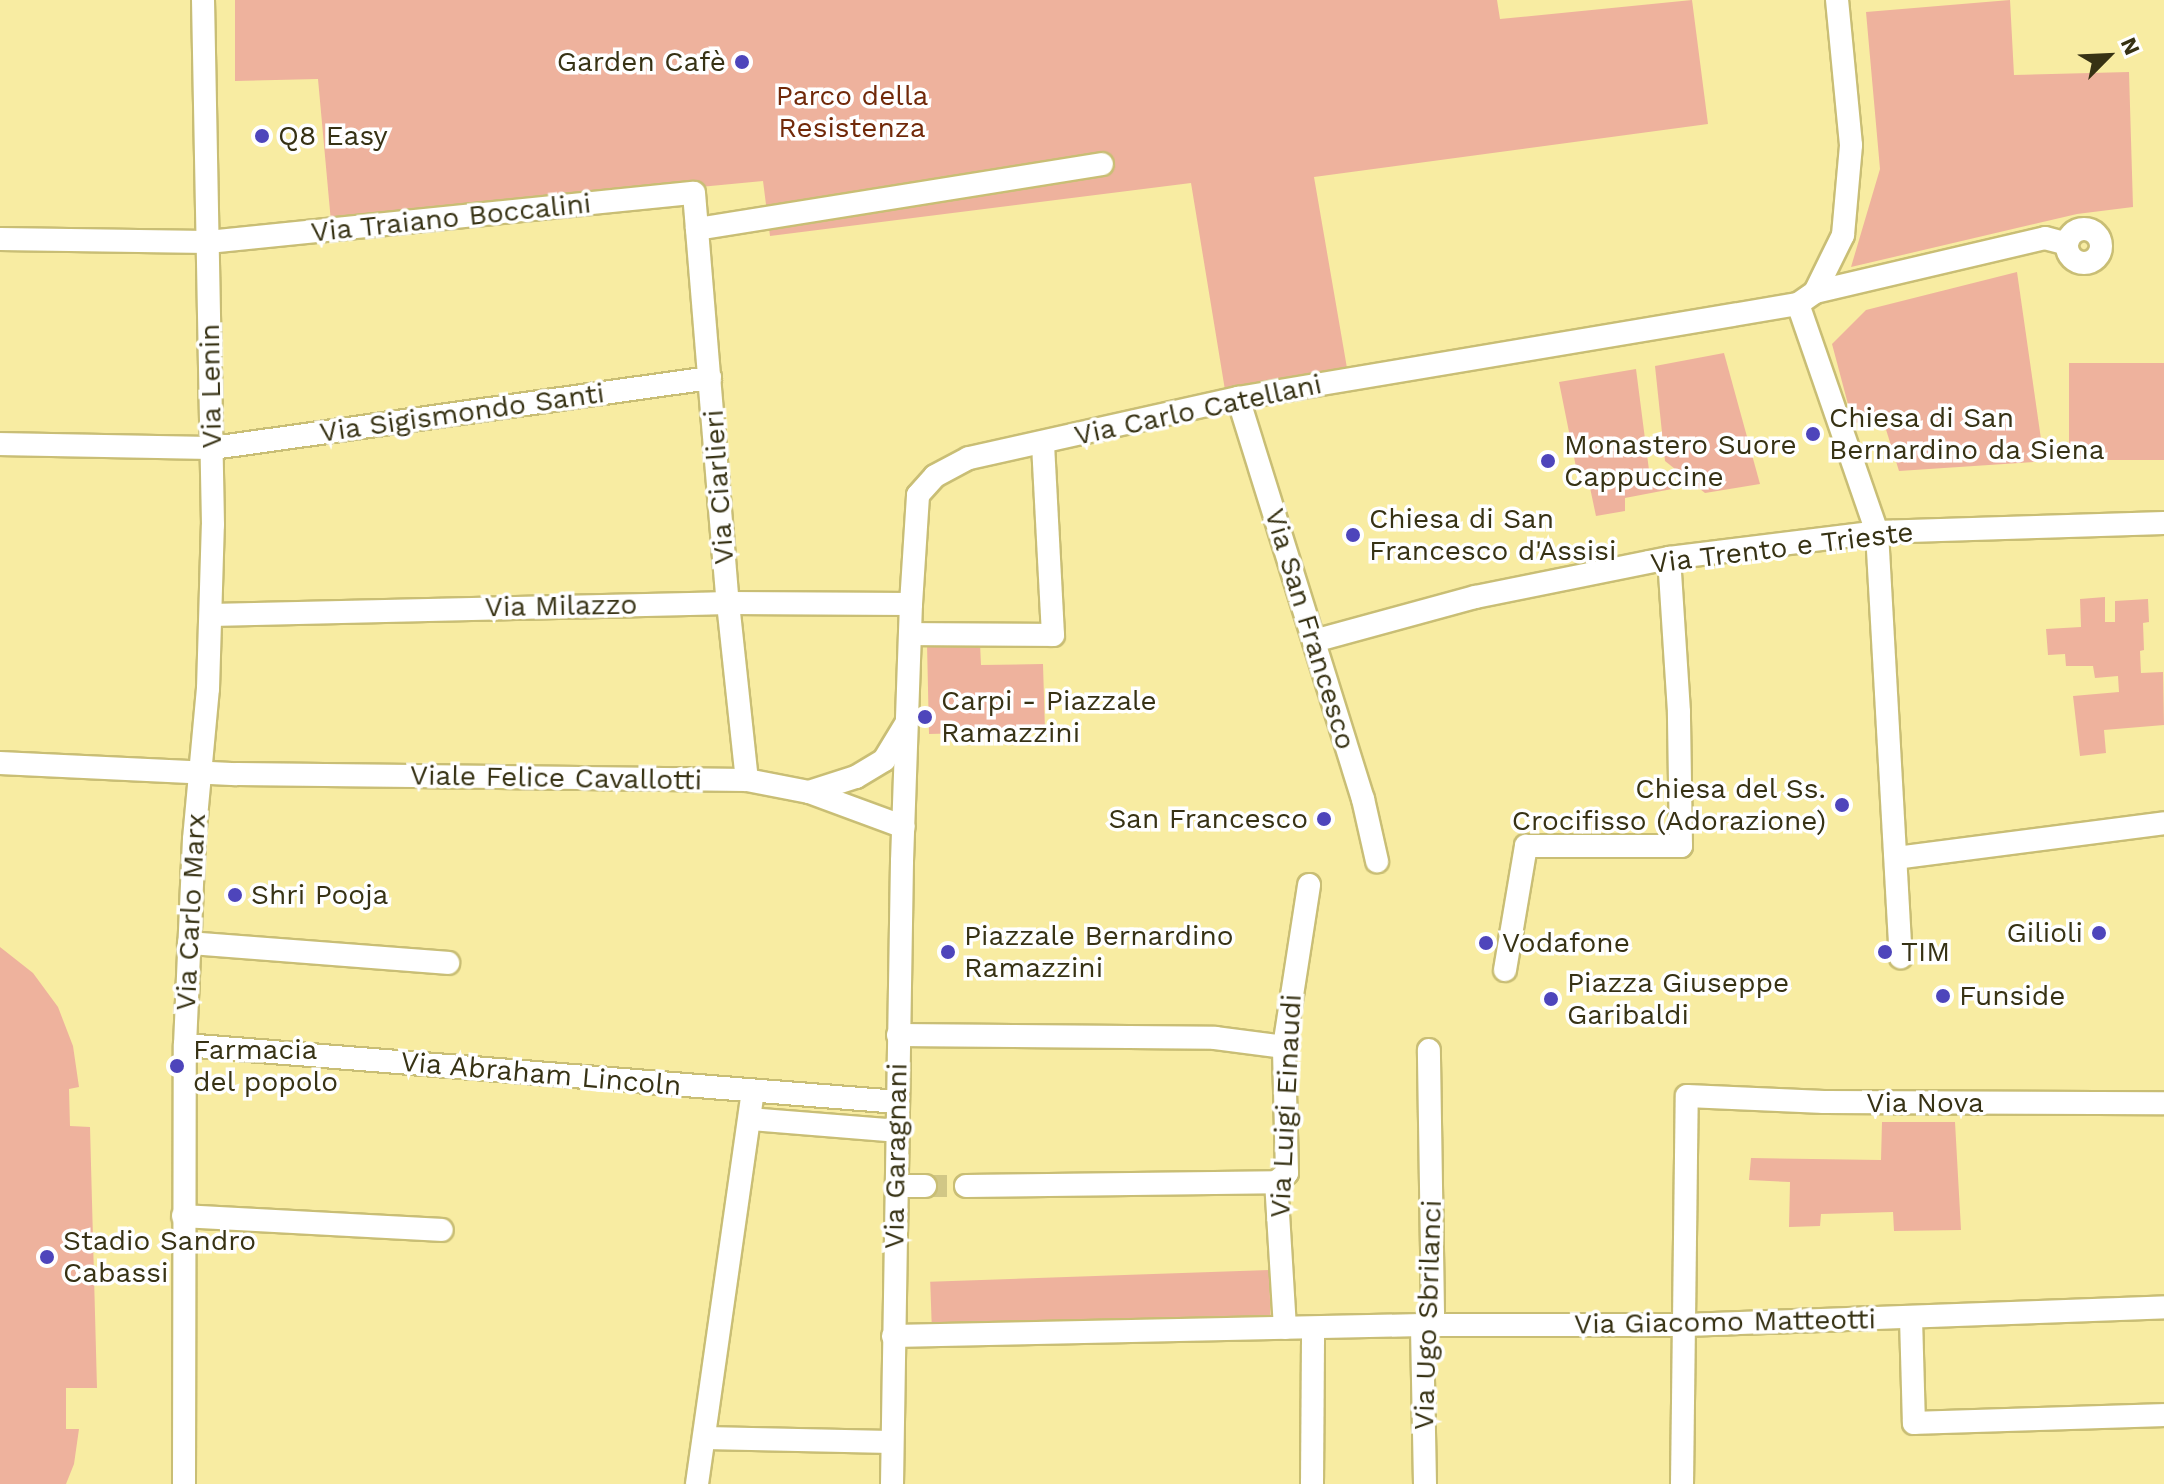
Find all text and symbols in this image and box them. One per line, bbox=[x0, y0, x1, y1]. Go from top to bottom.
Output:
north arrow bbox=[2068, 16, 2148, 96]
text: N bbox=[2116, 33, 2145, 59]
place label: Garden Cafè bbox=[557, 45, 726, 79]
marker: Garden Cafè bbox=[733, 53, 751, 71]
park label: Parco della Resistenza bbox=[776, 79, 928, 145]
place label: Q8 Easy bbox=[278, 119, 388, 153]
marker: Q8 Easy bbox=[253, 127, 271, 145]
street label: Via Traiano Boccalini bbox=[309, 187, 593, 249]
street label: Via Lenin bbox=[193, 323, 229, 449]
street label: Via Carlo Catellani bbox=[1071, 367, 1325, 453]
street label: Via Sigismondo Santi bbox=[317, 376, 607, 450]
place label: Chiesa di San Bernardino da Siena bbox=[1829, 401, 2105, 467]
street label: Via Ciarlieri bbox=[697, 408, 741, 566]
marker: Chiesa di San Bernardino da Siena bbox=[1804, 425, 1822, 443]
place label: Monastero Suore Cappuccine bbox=[1564, 428, 1797, 494]
marker: Monastero Suore Cappuccine bbox=[1539, 452, 1557, 470]
place label: Chiesa di San Francesco d'Assisi bbox=[1369, 502, 1617, 568]
street label: Via San Francesco bbox=[1257, 504, 1363, 754]
street label: Via Trento e Trieste bbox=[1648, 515, 1916, 581]
marker: Chiesa di San Francesco d'Assisi bbox=[1344, 526, 1362, 544]
street label: Via Milazzo bbox=[484, 588, 638, 624]
place label: Carpi - Piazzale Ramazzini bbox=[941, 684, 1157, 750]
marker: Carpi - Piazzale Ramazzini bbox=[916, 708, 934, 726]
street label: Viale Felice Cavallotti bbox=[410, 759, 702, 797]
place label: Chiesa del Ss. Crocifisso (Adorazione) bbox=[1512, 772, 1826, 838]
marker: Chiesa del Ss. Crocifisso (Adorazione) bbox=[1833, 796, 1851, 814]
place label: San Francesco bbox=[1108, 802, 1308, 836]
marker: San Francesco bbox=[1315, 810, 1333, 828]
street label: Via Carlo Marx bbox=[169, 812, 213, 1012]
place label: Shri Pooja bbox=[251, 878, 388, 912]
marker: Shri Pooja bbox=[226, 886, 244, 904]
place label: Gilioli bbox=[2006, 916, 2083, 950]
place label: Piazzale Bernardino Ramazzini bbox=[964, 919, 1234, 985]
marker: Gilioli bbox=[2090, 924, 2108, 942]
place label: Vodafone bbox=[1502, 926, 1630, 960]
marker: Vodafone bbox=[1477, 934, 1495, 952]
place label: TIM bbox=[1901, 935, 1950, 969]
marker: Piazzale Bernardino Ramazzini bbox=[939, 943, 957, 961]
marker: TIM bbox=[1876, 943, 1894, 961]
place label: Piazza Giuseppe Garibaldi bbox=[1567, 966, 1790, 1032]
place label: Funside bbox=[1959, 979, 2065, 1013]
marker: Funside bbox=[1934, 987, 1952, 1005]
marker: Piazza Giuseppe Garibaldi bbox=[1542, 990, 1560, 1008]
street label: Via Luigi Einaudi bbox=[1263, 993, 1309, 1219]
place label: Farmacia del popolo bbox=[193, 1033, 339, 1099]
street label: Via Abraham Lincoln bbox=[398, 1045, 684, 1103]
marker: Farmacia del popolo bbox=[168, 1057, 186, 1075]
street label: Via Garagnani bbox=[878, 1062, 914, 1250]
street label: Via Nova bbox=[1866, 1086, 1984, 1120]
street label: Via Ugo Sbrilanci bbox=[1407, 1199, 1449, 1431]
place label: Stadio Sandro Cabassi bbox=[63, 1224, 256, 1290]
marker: Stadio Sandro Cabassi bbox=[38, 1248, 56, 1266]
street label: Via Giacomo Matteotti bbox=[1573, 1303, 1877, 1341]

